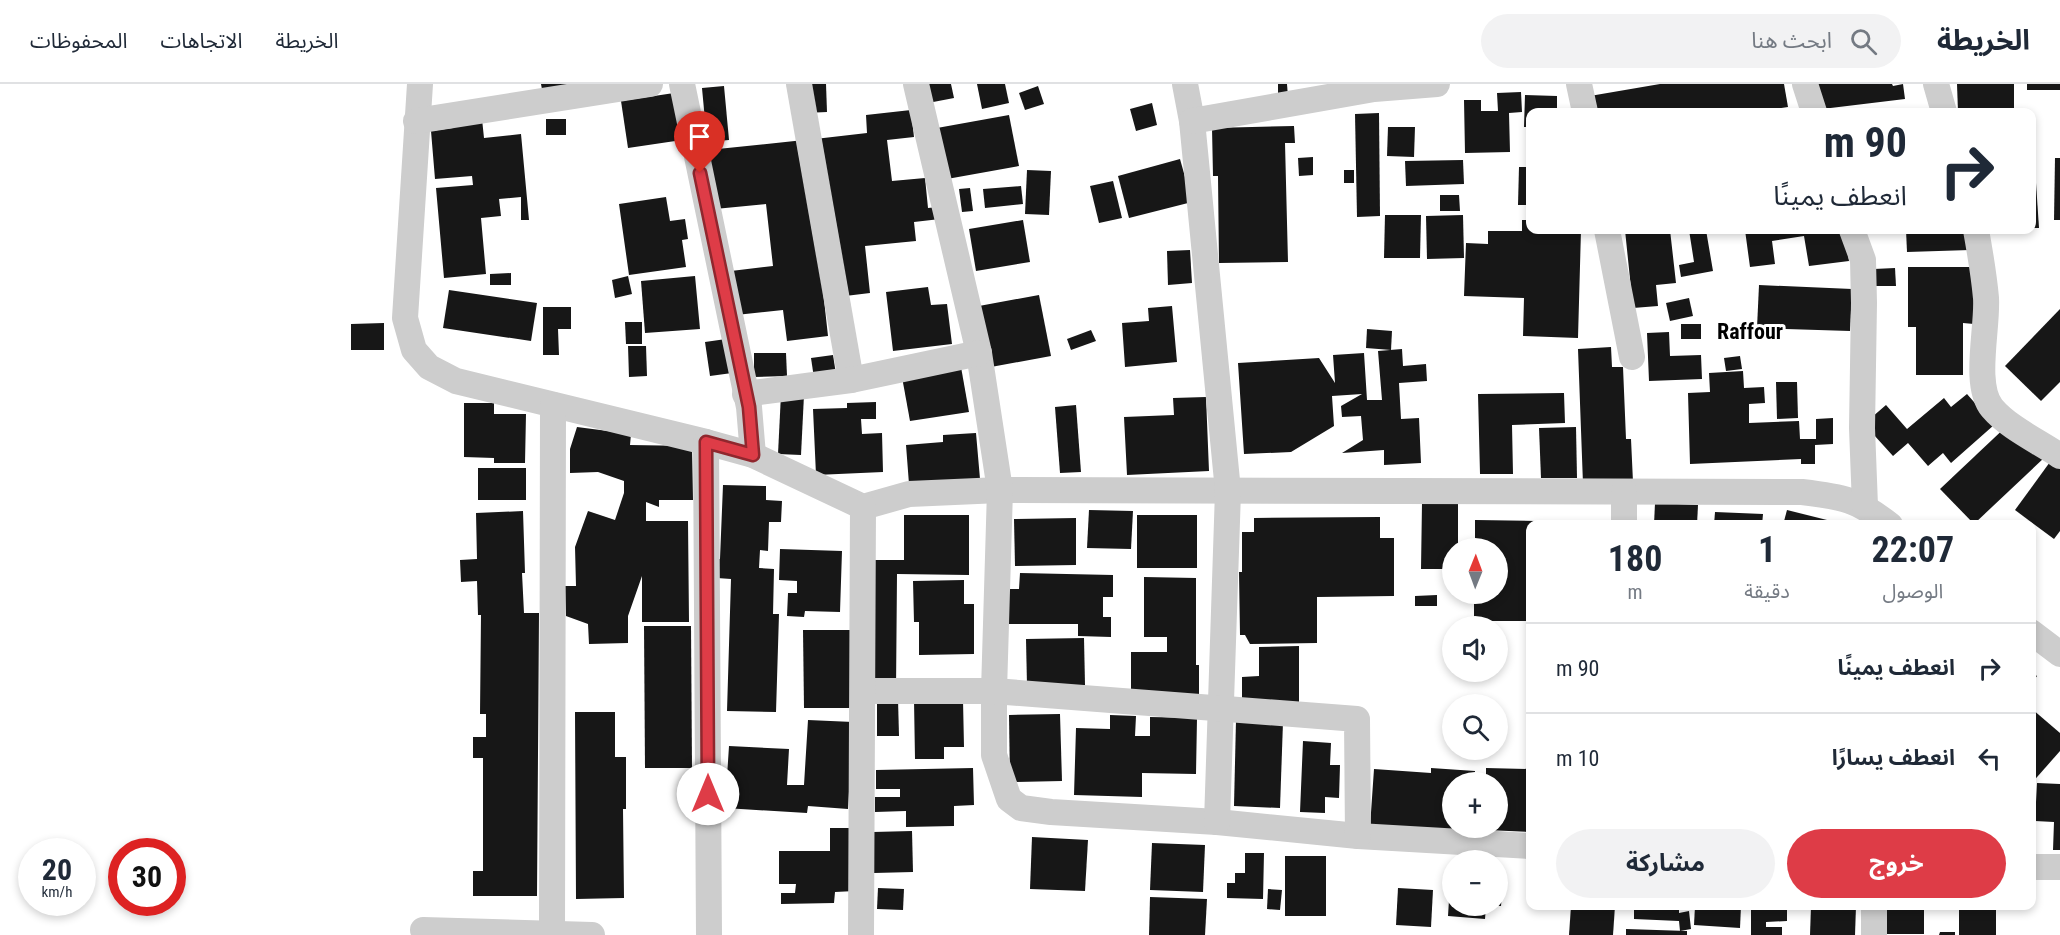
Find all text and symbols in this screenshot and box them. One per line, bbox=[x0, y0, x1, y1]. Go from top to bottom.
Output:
search box bbox=[1481, 14, 1901, 68]
text: الخريطة bbox=[1937, 24, 2030, 57]
icon: search bbox=[1847, 25, 1880, 58]
text: ابحث هنا bbox=[1751, 28, 1832, 53]
text: المحفوظات bbox=[30, 29, 127, 53]
text: الاتجاهات bbox=[160, 29, 242, 53]
text: الخريطة bbox=[275, 29, 338, 53]
pin bbox=[674, 111, 725, 173]
text: 90 m bbox=[1824, 118, 1907, 167]
icon: arrive bbox=[683, 120, 716, 153]
icon: right bbox=[1928, 132, 2006, 210]
text: انعطف يمينًا bbox=[1773, 180, 1907, 212]
district label: Raffour bbox=[1717, 319, 1783, 344]
text: 1 bbox=[1758, 529, 1776, 571]
text: 22:07 bbox=[1872, 529, 1954, 571]
north arrow bbox=[1442, 538, 1508, 604]
map controls bbox=[1442, 538, 1508, 916]
text: 180 bbox=[1608, 538, 1662, 580]
text: دقيقة bbox=[1744, 579, 1790, 603]
text: الوصول bbox=[1882, 579, 1943, 603]
text: m bbox=[1628, 580, 1643, 604]
button: sound bbox=[1442, 616, 1508, 682]
icon: right bbox=[1973, 652, 2006, 685]
text: انعطف يمينًا bbox=[1837, 655, 1955, 680]
text: 90 m bbox=[1556, 656, 1599, 681]
button: search bbox=[1442, 694, 1508, 760]
icon: left bbox=[1973, 742, 2006, 775]
text: انعطف يسارًا bbox=[1832, 745, 1955, 770]
text: 10 m bbox=[1556, 746, 1599, 771]
position arrow bbox=[676, 762, 740, 826]
button: + bbox=[1442, 772, 1508, 838]
button: مشاركة bbox=[1556, 829, 1775, 898]
button: خروج bbox=[1787, 829, 2006, 898]
speed limit sign: 30 bbox=[108, 838, 186, 916]
button: − bbox=[1442, 850, 1508, 916]
text: 20 bbox=[42, 852, 72, 887]
text: km/h bbox=[42, 883, 72, 901]

